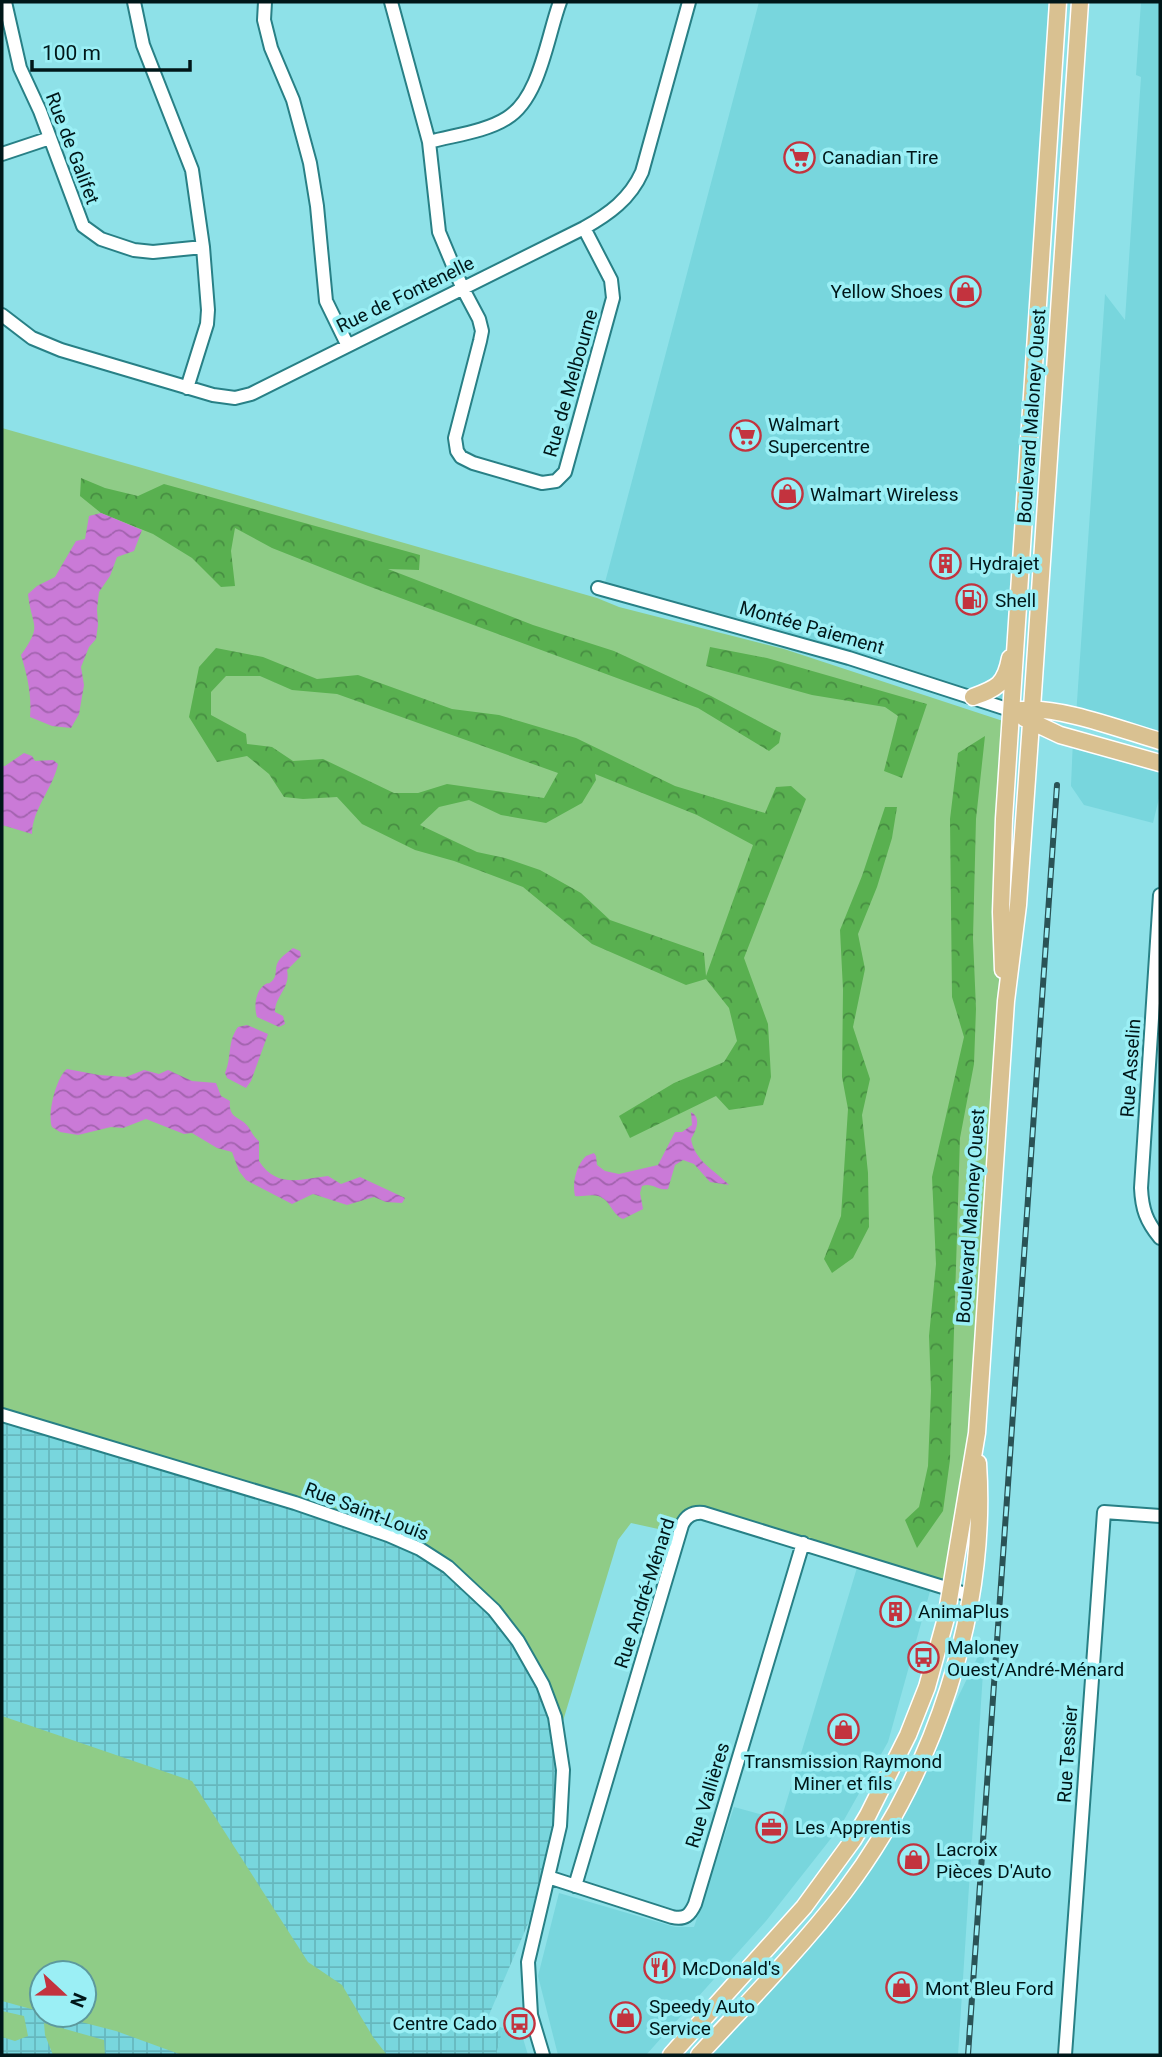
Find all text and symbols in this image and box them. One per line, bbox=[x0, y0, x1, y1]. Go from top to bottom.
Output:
scale bar bbox=[32, 28, 189, 72]
text: 100 m bbox=[42, 41, 101, 65]
street label: Rue de Galifet bbox=[41, 89, 104, 207]
supermarket icon: Canadian Tire bbox=[782, 140, 816, 174]
place label: Canadian Tire bbox=[822, 146, 938, 169]
street label: Rue de Fontenelle bbox=[333, 251, 478, 338]
shop icon: Yellow Shoes bbox=[949, 274, 983, 308]
place label: Yellow Shoes bbox=[831, 280, 943, 303]
street label: Rue de Melbourne bbox=[538, 307, 603, 460]
street label: Boulevard Maloney Ouest bbox=[1013, 308, 1050, 524]
place label: Walmart Supercentre bbox=[768, 413, 870, 458]
supermarket icon: Walmart Supercentre bbox=[728, 418, 762, 452]
shop icon: Walmart Wireless bbox=[770, 477, 804, 511]
place label: Walmart Wireless bbox=[810, 483, 958, 506]
building icon: Hydrajet bbox=[929, 546, 963, 580]
place label: Hydrajet bbox=[969, 552, 1039, 575]
fuel station icon: Shell bbox=[955, 583, 989, 617]
place label: Shell bbox=[995, 589, 1036, 612]
street label: Montée Paiement bbox=[737, 596, 887, 659]
street label: Rue Asselin bbox=[1116, 1018, 1145, 1118]
street label: Boulevard Maloney Ouest bbox=[952, 1108, 989, 1324]
street label: Rue Saint-Louis bbox=[301, 1477, 432, 1546]
street label: Rue André-Ménard bbox=[609, 1515, 680, 1671]
building icon: AnimaPlus bbox=[878, 1594, 912, 1628]
place label: AnimaPlus bbox=[918, 1600, 1009, 1623]
place label: Maloney Ouest/André-Ménard bbox=[947, 1636, 1124, 1681]
bus stop icon: Maloney Ouest/André-Ménard bbox=[907, 1641, 941, 1675]
street label: Rue Tessier bbox=[1053, 1704, 1082, 1804]
shop icon: Transmission Raymond Miner et fils bbox=[826, 1713, 860, 1747]
street label: Rue Vallières bbox=[681, 1740, 734, 1851]
place label: Transmission Raymond Miner et fils bbox=[744, 1750, 942, 1795]
office icon: Les Apprentis bbox=[755, 1810, 789, 1844]
place label: Les Apprentis bbox=[795, 1816, 911, 1839]
place label: Lacroix Pièces D'Auto bbox=[936, 1838, 1052, 1883]
shop icon: Lacroix Pièces D'Auto bbox=[896, 1843, 930, 1877]
restaurant icon: McDonald's bbox=[642, 1951, 676, 1985]
place label: McDonald's bbox=[682, 1957, 780, 1980]
north arrow bbox=[28, 1959, 98, 2029]
shop icon: Mont Bleu Ford bbox=[885, 1971, 919, 2005]
place label: Mont Bleu Ford bbox=[925, 1977, 1054, 2000]
text: N bbox=[65, 1990, 91, 2011]
place label: Speedy Auto Service bbox=[649, 1995, 755, 2040]
shop icon: Speedy Auto Service bbox=[609, 2000, 643, 2034]
bus stop icon: Centre Cado bbox=[503, 2006, 537, 2040]
place label: Centre Cado bbox=[393, 2012, 497, 2035]

